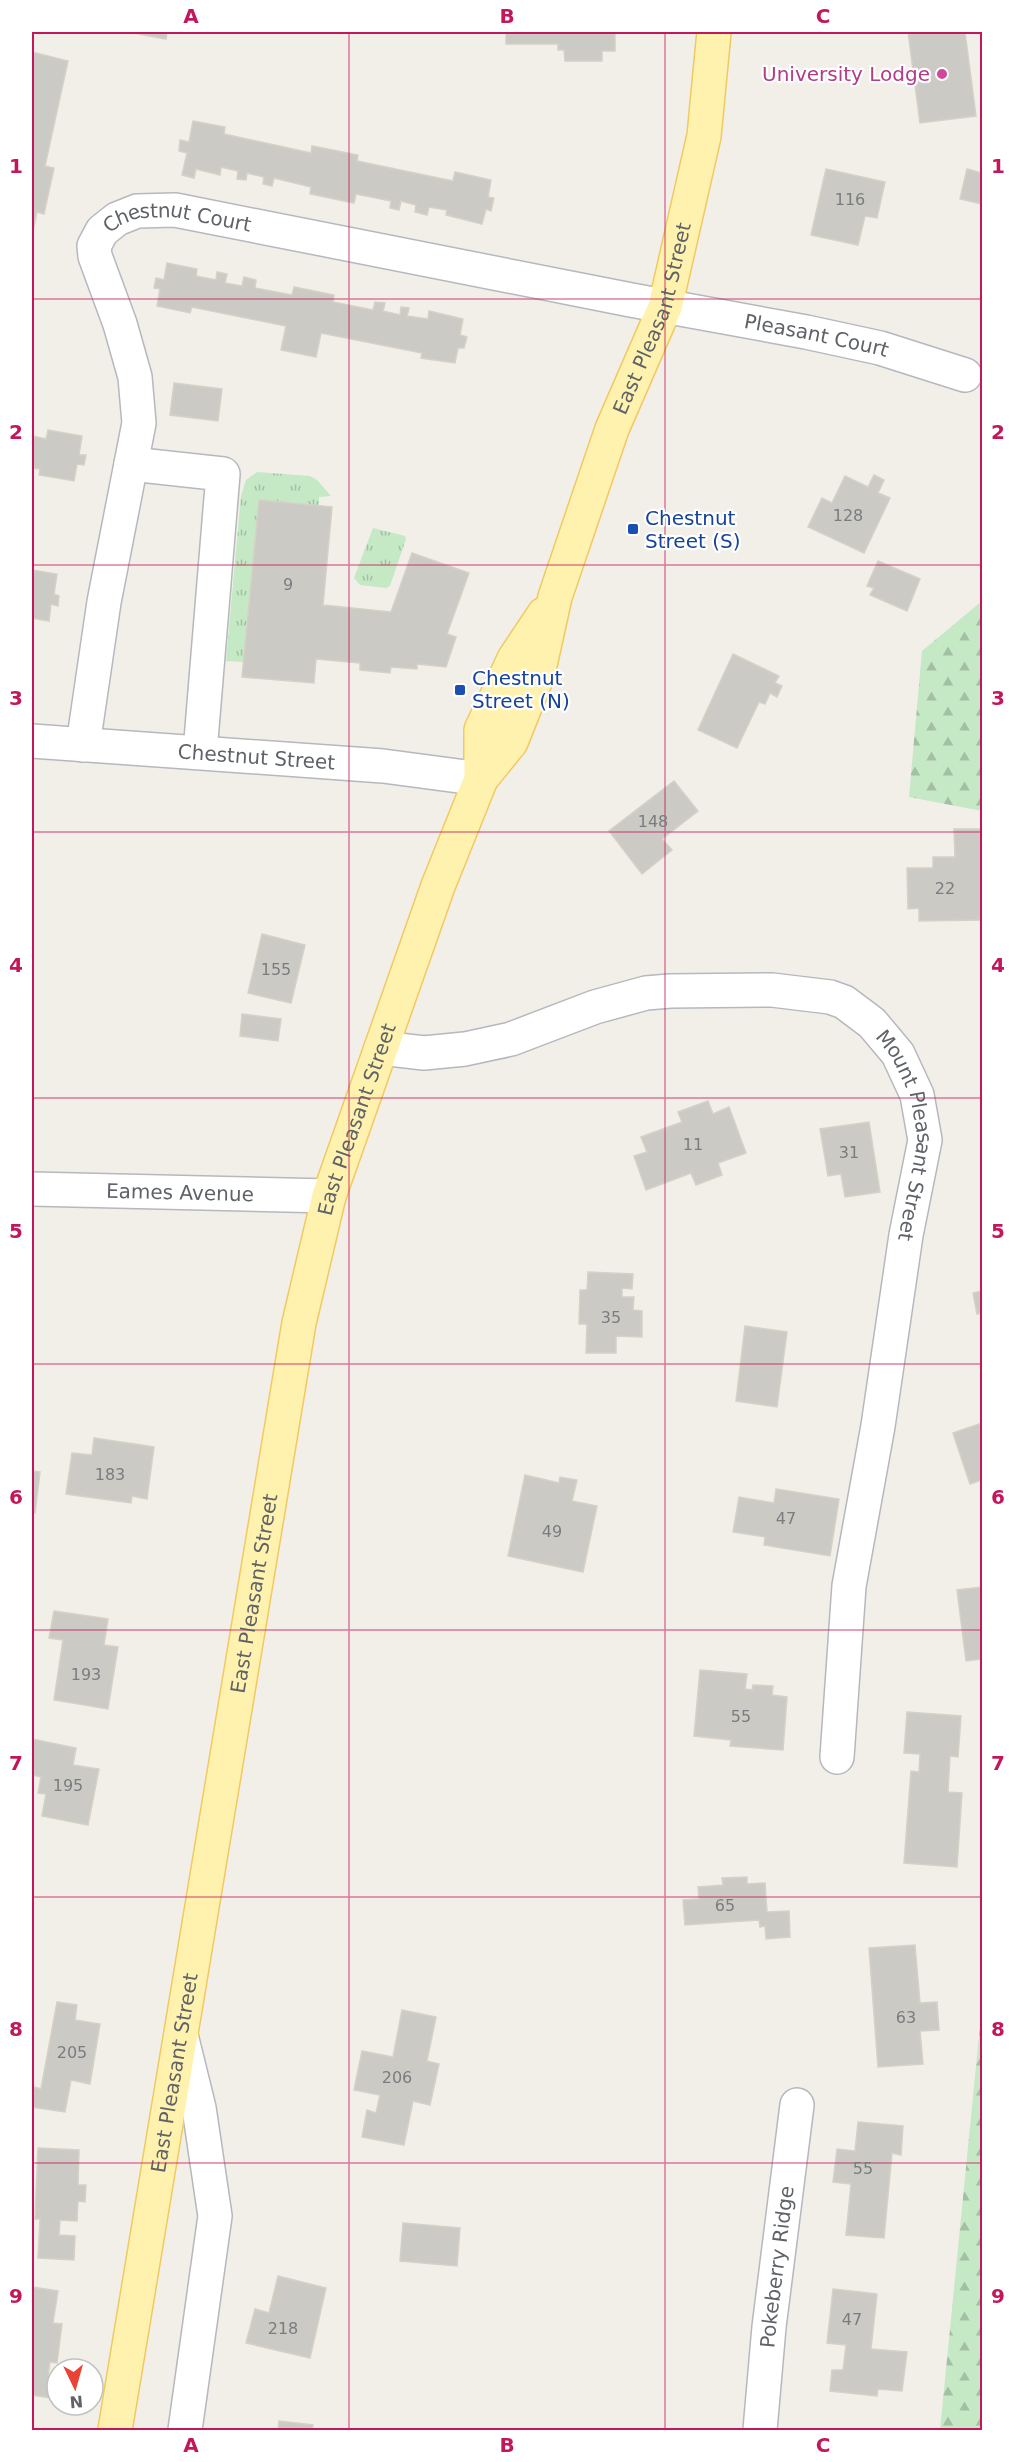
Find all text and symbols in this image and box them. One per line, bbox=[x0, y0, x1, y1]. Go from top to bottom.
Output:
text: A bbox=[183, 4, 199, 28]
text: B bbox=[499, 4, 515, 28]
text: C bbox=[816, 4, 830, 28]
place label: University Lodge bbox=[762, 62, 930, 86]
marker: University Lodge bbox=[935, 67, 949, 81]
text: 1 bbox=[9, 154, 23, 178]
text: 1 bbox=[991, 154, 1005, 178]
house number: 116 bbox=[835, 190, 865, 209]
street label: Chestnut Court bbox=[98, 197, 253, 238]
street label: East Pleasant Street bbox=[608, 220, 696, 418]
street label: Pleasant Court bbox=[742, 309, 892, 362]
text: 2 bbox=[9, 420, 23, 444]
text: 2 bbox=[991, 420, 1005, 444]
place label: Chestnut Street (S) bbox=[645, 506, 740, 553]
house number: 128 bbox=[833, 506, 863, 525]
marker: Chestnut Street (S) bbox=[626, 522, 640, 536]
house number: 9 bbox=[283, 575, 293, 594]
place label: Chestnut Street (N) bbox=[472, 666, 570, 713]
marker: Chestnut Street (N) bbox=[453, 683, 467, 697]
text: 3 bbox=[9, 686, 23, 710]
text: 3 bbox=[991, 686, 1005, 710]
street label: Chestnut Street bbox=[177, 739, 336, 775]
house number: 148 bbox=[638, 812, 668, 831]
house number: 22 bbox=[935, 879, 955, 898]
text: 4 bbox=[9, 953, 23, 977]
text: 4 bbox=[991, 953, 1005, 977]
house number: 155 bbox=[261, 960, 291, 979]
street label: East Pleasant Street bbox=[313, 1020, 401, 1218]
street label: Mount Pleasant Street bbox=[871, 1025, 937, 1243]
house number: 11 bbox=[683, 1135, 703, 1154]
house number: 31 bbox=[839, 1143, 859, 1162]
street label: Eames Avenue bbox=[106, 1179, 254, 1206]
text: 5 bbox=[9, 1219, 23, 1243]
text: 5 bbox=[991, 1219, 1005, 1243]
house number: 35 bbox=[601, 1308, 621, 1327]
house number: 183 bbox=[95, 1465, 125, 1484]
text: 6 bbox=[9, 1485, 23, 1509]
text: 6 bbox=[991, 1485, 1005, 1509]
street label: East Pleasant Street bbox=[226, 1492, 282, 1695]
house number: 47 bbox=[776, 1509, 796, 1528]
house number: 49 bbox=[542, 1522, 562, 1541]
house number: 193 bbox=[71, 1665, 101, 1684]
house number: 55 bbox=[731, 1707, 751, 1726]
text: 7 bbox=[9, 1751, 23, 1775]
text: 7 bbox=[991, 1751, 1005, 1775]
house number: 195 bbox=[53, 1776, 83, 1795]
house number: 65 bbox=[715, 1896, 735, 1915]
street label: East Pleasant Street bbox=[146, 1971, 203, 2175]
house number: 63 bbox=[896, 2008, 916, 2027]
text: 8 bbox=[9, 2017, 23, 2041]
text: 8 bbox=[991, 2017, 1005, 2041]
house number: 205 bbox=[57, 2043, 87, 2062]
house number: 206 bbox=[382, 2068, 412, 2087]
house number: 55 bbox=[853, 2159, 873, 2178]
street label: Pokeberry Ridge bbox=[755, 2184, 799, 2349]
text: 9 bbox=[9, 2284, 23, 2308]
text: 9 bbox=[991, 2284, 1005, 2308]
house number: 47 bbox=[842, 2310, 862, 2329]
house number: 218 bbox=[268, 2319, 298, 2338]
north arrow bbox=[45, 2357, 105, 2417]
text: N bbox=[69, 2391, 84, 2411]
text: A bbox=[183, 2433, 199, 2457]
text: B bbox=[499, 2433, 515, 2457]
text: C bbox=[816, 2433, 830, 2457]

